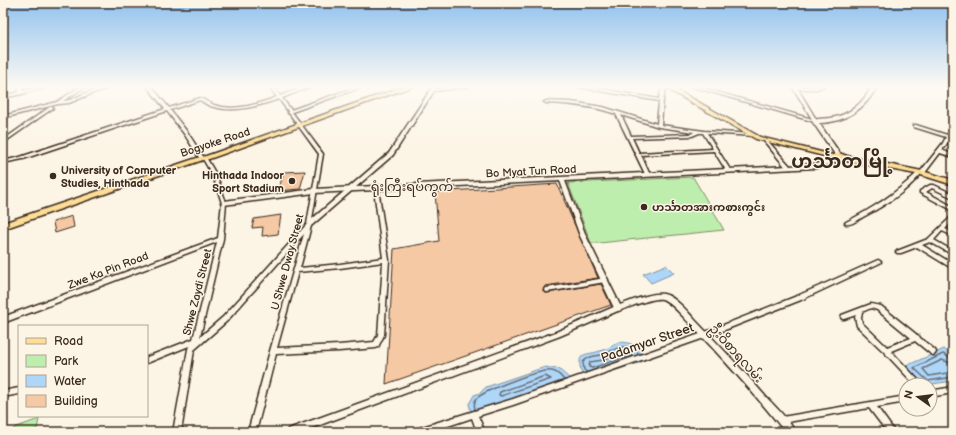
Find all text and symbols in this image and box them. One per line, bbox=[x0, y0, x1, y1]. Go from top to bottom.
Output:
street label: Bogyoke Road bbox=[179, 125, 252, 160]
district label: ဟင်္သာတမြို့ bbox=[791, 148, 893, 177]
street label: Bo Myat Tun Road bbox=[485, 163, 577, 180]
place label: University of Computer Studies, Hinthada bbox=[61, 164, 177, 190]
place label: Hinthada Indoor Sport Stadium bbox=[202, 169, 285, 195]
marker: University of Computer Studies, Hinthada bbox=[48, 171, 58, 181]
marker: Hinthada Indoor Sport Stadium bbox=[287, 176, 297, 186]
district label: ရုံးကြီးရပ်ကွက် bbox=[371, 178, 453, 197]
place label: ဟင်္သာတအားကစားကွင်း bbox=[652, 200, 765, 217]
marker: ဟင်္သာတအားကစားကွင်း bbox=[639, 202, 649, 212]
street label: U Shwe Dway Street bbox=[268, 212, 307, 312]
street label: Shwe Zaydi Street bbox=[180, 247, 215, 337]
street label: Zwe Ka Pin Road bbox=[65, 249, 150, 292]
street label: Padamyar Street bbox=[599, 320, 696, 366]
street label: ဦးဝိစာရလမ်း bbox=[704, 320, 768, 388]
legend bbox=[18, 325, 148, 417]
text: Road bbox=[54, 334, 83, 349]
text: Park bbox=[54, 354, 78, 369]
text: Water bbox=[54, 374, 86, 389]
north arrow bbox=[898, 377, 938, 417]
text: N bbox=[901, 389, 916, 400]
text: Building bbox=[54, 394, 98, 409]

